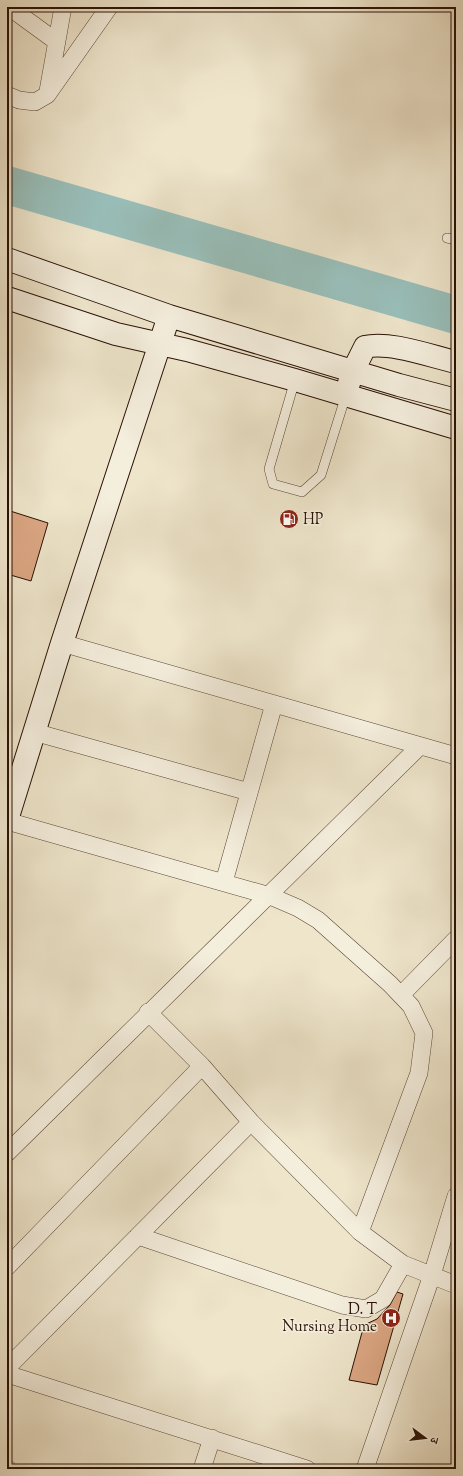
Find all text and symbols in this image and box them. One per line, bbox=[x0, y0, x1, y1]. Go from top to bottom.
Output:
fuel station icon: HP bbox=[278, 508, 300, 530]
place label: HP bbox=[303, 510, 324, 531]
place label: D. T Nursing Home bbox=[282, 1300, 377, 1338]
hospital icon: D. T Nursing Home bbox=[380, 1307, 402, 1329]
north arrow bbox=[405, 1418, 445, 1458]
text: उ bbox=[425, 1435, 442, 1446]

